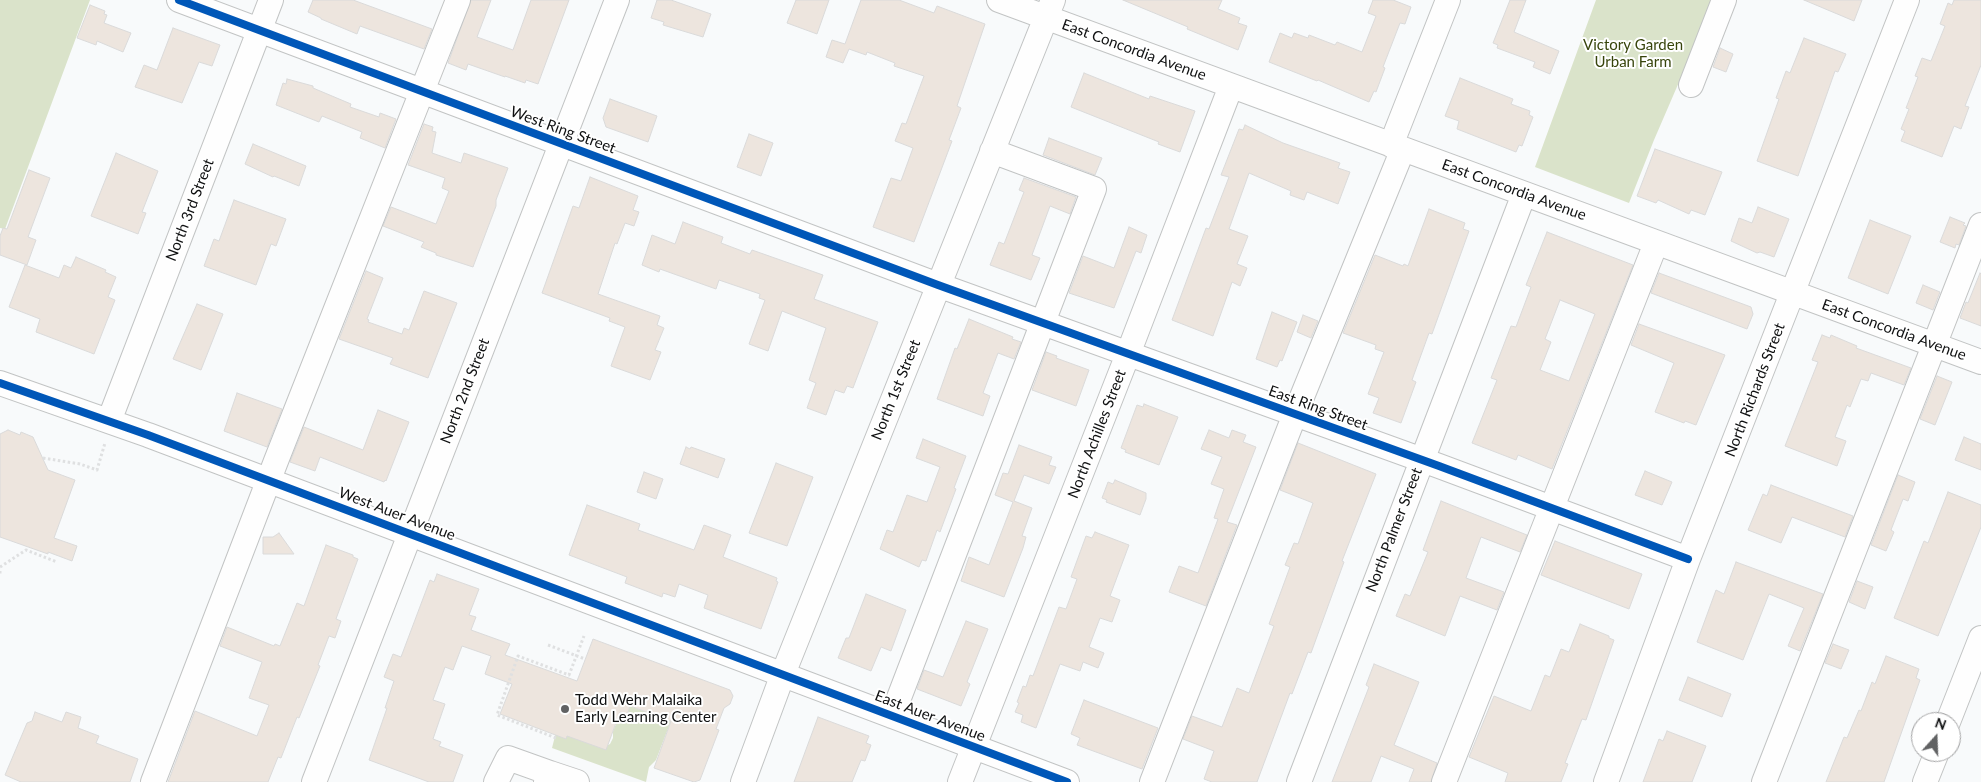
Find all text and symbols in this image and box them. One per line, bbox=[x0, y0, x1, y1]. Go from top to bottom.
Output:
street label: East Concordia Avenue bbox=[1059, 16, 1209, 84]
park label: Victory Garden Urban Farm bbox=[1583, 36, 1683, 71]
street label: West Ring Street bbox=[508, 103, 618, 157]
street label: North 3rd Street bbox=[162, 156, 218, 264]
street label: East Concordia Avenue bbox=[1439, 156, 1589, 224]
street label: East Concordia Avenue bbox=[1819, 296, 1969, 364]
street label: North Richards Street bbox=[1721, 320, 1789, 460]
street label: North 2nd Street bbox=[437, 336, 493, 446]
street label: North 1st Street bbox=[868, 337, 924, 443]
street label: North Achilles Street bbox=[1064, 367, 1130, 501]
street label: East Ring Street bbox=[1266, 382, 1370, 434]
street label: North Palmer Street bbox=[1362, 465, 1426, 595]
street label: West Auer Avenue bbox=[336, 483, 458, 545]
street label: East Auer Avenue bbox=[872, 687, 988, 745]
place label: Todd Wehr Malaika Early Learning Center bbox=[575, 691, 716, 726]
marker: Todd Wehr Malaika Early Learning Center bbox=[559, 703, 571, 715]
north arrow bbox=[1911, 712, 1961, 762]
text: N bbox=[1933, 714, 1949, 733]

